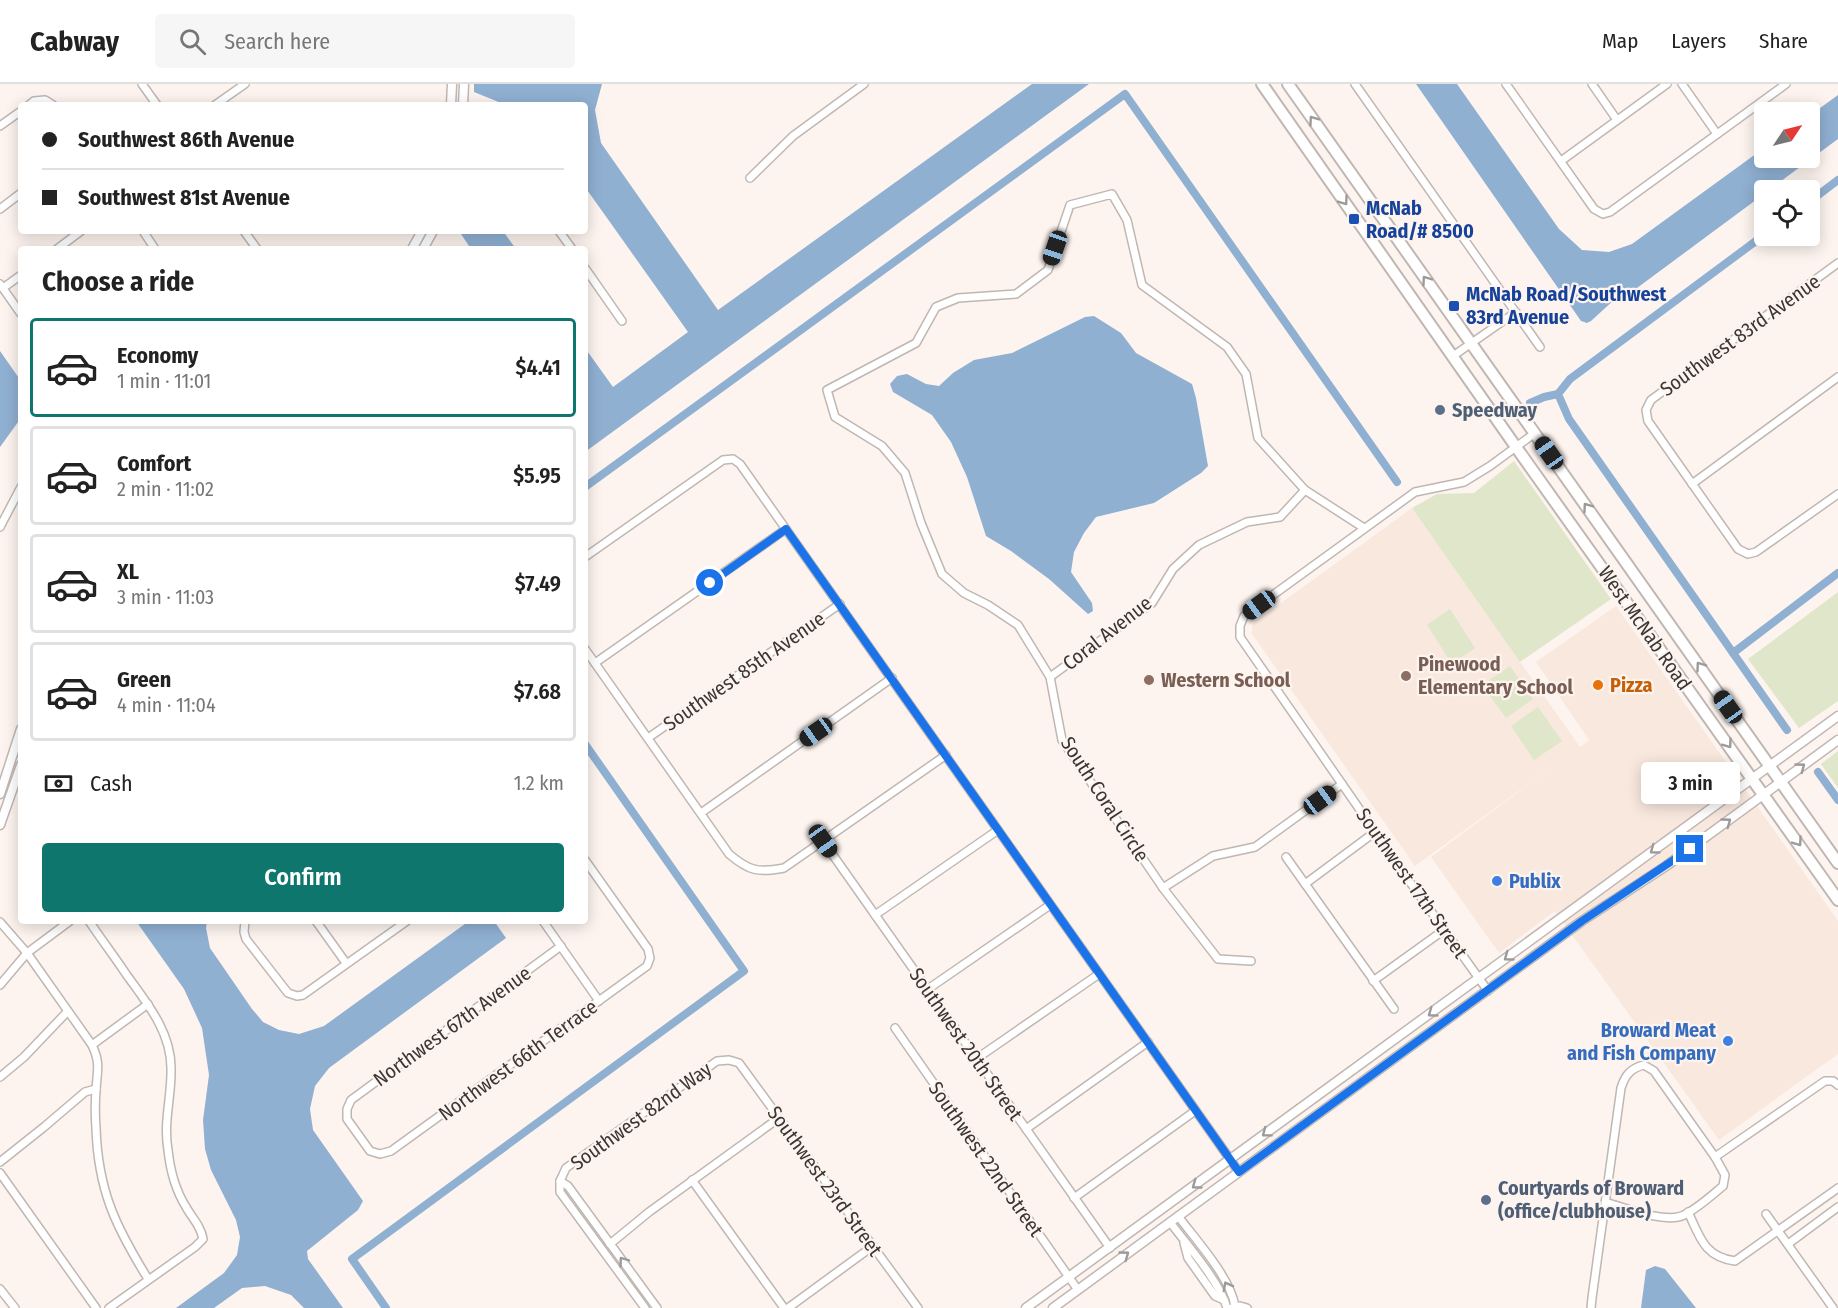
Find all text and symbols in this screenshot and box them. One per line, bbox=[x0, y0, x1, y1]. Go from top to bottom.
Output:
search box bbox=[155, 14, 575, 68]
text: Cabway bbox=[30, 25, 119, 58]
icon: search bbox=[176, 25, 209, 58]
text: Search here bbox=[224, 28, 330, 55]
text: Map bbox=[1602, 28, 1638, 54]
text: Layers bbox=[1671, 28, 1726, 54]
text: Share bbox=[1759, 28, 1808, 54]
north arrow bbox=[1754, 102, 1820, 168]
map controls bbox=[1754, 102, 1820, 246]
one-way arrow bbox=[1309, 116, 1320, 127]
text: Southwest 86th Avenue bbox=[78, 126, 294, 153]
button: locate bbox=[1754, 180, 1820, 246]
text: Southwest 81st Avenue bbox=[78, 184, 290, 211]
one-way arrow bbox=[1337, 194, 1348, 205]
place label: McNab Road/# 8500 bbox=[1366, 196, 1474, 243]
marker: McNab Road/# 8500 bbox=[1347, 212, 1361, 226]
car bbox=[1041, 228, 1069, 268]
text: Choose a ride bbox=[42, 266, 194, 298]
street label: Southwest 83rd Avenue bbox=[1655, 269, 1825, 401]
one-way arrow bbox=[1422, 275, 1433, 286]
place label: McNab Road/Southwest 83rd Avenue bbox=[1466, 282, 1667, 329]
marker: McNab Road/Southwest 83rd Avenue bbox=[1447, 299, 1461, 313]
icon: car bbox=[45, 341, 99, 395]
text: Economy bbox=[117, 342, 198, 369]
text: $4.41 bbox=[516, 354, 561, 381]
text: 1 min · 11:01 bbox=[117, 369, 211, 393]
place label: Speedway bbox=[1452, 398, 1537, 422]
marker: Speedway bbox=[1433, 403, 1447, 417]
car bbox=[1531, 433, 1567, 473]
icon: car bbox=[45, 449, 99, 503]
text: Comfort bbox=[117, 450, 191, 477]
text: $5.95 bbox=[513, 462, 561, 489]
text: 2 min · 11:02 bbox=[117, 477, 214, 501]
one-way arrow bbox=[1583, 503, 1594, 514]
icon: car bbox=[45, 557, 99, 611]
text: XL bbox=[117, 558, 139, 585]
street label: West McNab Road bbox=[1593, 561, 1697, 695]
route start bbox=[696, 569, 723, 596]
text: $7.49 bbox=[515, 570, 561, 597]
text: 3 min · 11:03 bbox=[117, 585, 214, 609]
car bbox=[1239, 587, 1279, 623]
street label: Coral Avenue bbox=[1058, 591, 1156, 675]
street label: Southwest 85th Avenue bbox=[659, 606, 829, 736]
place label: Pinewood Elementary School bbox=[1418, 652, 1573, 699]
one-way arrow bbox=[1696, 662, 1707, 673]
icon: car bbox=[45, 665, 99, 719]
text: Green bbox=[117, 666, 171, 693]
place label: Western School bbox=[1161, 668, 1291, 692]
marker: Pinewood Elementary School bbox=[1399, 669, 1413, 683]
marker: Western School bbox=[1142, 673, 1156, 687]
place label: Pizza bbox=[1610, 673, 1653, 697]
text: $7.68 bbox=[514, 678, 561, 705]
marker: Pizza bbox=[1591, 678, 1605, 692]
car bbox=[1710, 687, 1746, 727]
text: 4 min · 11:04 bbox=[117, 693, 216, 717]
car bbox=[796, 714, 836, 750]
street label: South Coral Circle bbox=[1056, 732, 1154, 866]
one-way arrow bbox=[1720, 737, 1731, 748]
callout: 3 min bbox=[1640, 762, 1740, 804]
one-way arrow bbox=[1795, 764, 1806, 775]
icon: cash bbox=[42, 767, 75, 800]
text: Cash bbox=[90, 770, 133, 797]
text: 1.2 km bbox=[514, 771, 564, 795]
text: 3 min bbox=[1668, 771, 1713, 795]
car bbox=[1300, 782, 1340, 818]
street label: Southwest 17th Street bbox=[1351, 803, 1473, 963]
one-way arrow bbox=[1720, 818, 1731, 829]
car bbox=[805, 821, 841, 861]
route end bbox=[1676, 835, 1703, 862]
one-way arrow bbox=[1791, 836, 1802, 847]
button: Confirm bbox=[42, 843, 564, 912]
one-way arrow bbox=[1650, 843, 1661, 854]
place label: Publix bbox=[1509, 869, 1561, 893]
marker: Publix bbox=[1490, 874, 1504, 888]
one-way arrow bbox=[1503, 950, 1514, 961]
street label: Northwest 67th Avenue bbox=[369, 961, 535, 1091]
street label: Southwest 20th Street bbox=[904, 963, 1028, 1125]
street label: Northwest 66th Terrace bbox=[434, 994, 602, 1126]
one-way arrow bbox=[1427, 1006, 1438, 1017]
place label: Broward Meat and Fish Company bbox=[1567, 1018, 1717, 1065]
marker: Broward Meat and Fish Company bbox=[1721, 1034, 1735, 1048]
street label: Southwest 82nd Way bbox=[566, 1057, 716, 1175]
street label: Southwest 22nd Street bbox=[924, 1077, 1049, 1241]
street label: Southwest 23rd Street bbox=[763, 1101, 888, 1261]
one-way arrow bbox=[1262, 1126, 1273, 1137]
place label: Courtyards of Broward (office/clubhouse) bbox=[1498, 1176, 1684, 1223]
one-way arrow bbox=[1191, 1178, 1202, 1189]
marker: Courtyards of Broward (office/clubhouse) bbox=[1479, 1193, 1493, 1207]
one-way arrow bbox=[1118, 1251, 1129, 1262]
one-way arrow bbox=[619, 1256, 630, 1267]
one-way arrow bbox=[1223, 1282, 1234, 1293]

